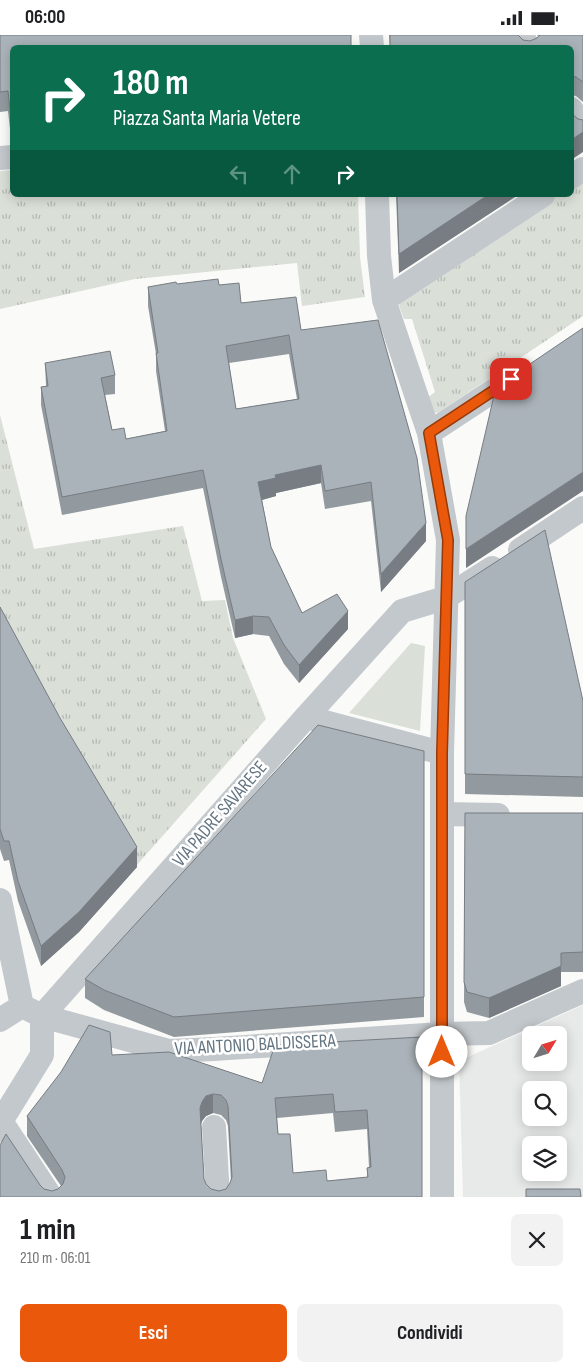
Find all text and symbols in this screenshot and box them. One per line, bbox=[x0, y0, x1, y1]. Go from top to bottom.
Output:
text: 06:00 bbox=[25, 6, 65, 29]
text: 180 m bbox=[113, 62, 189, 105]
icon: right bbox=[30, 65, 95, 130]
text: Piazza Santa Maria Vetere bbox=[113, 105, 301, 132]
icon: left bbox=[225, 160, 253, 188]
icon: ahead bbox=[278, 160, 306, 188]
icon: right bbox=[331, 160, 359, 188]
pin bbox=[490, 358, 532, 400]
icon: arrive bbox=[497, 365, 525, 393]
street label: VIA PADRE SAVARESE bbox=[168, 756, 272, 872]
position arrow bbox=[415, 1025, 467, 1077]
north arrow bbox=[522, 1026, 568, 1071]
map controls bbox=[522, 1026, 567, 1181]
street label: VIA ANTONIO BALDISSERA bbox=[174, 1029, 337, 1061]
button: search bbox=[522, 1081, 567, 1126]
button: layers bbox=[522, 1136, 567, 1181]
text: 1 min bbox=[20, 1212, 76, 1248]
button: close bbox=[511, 1214, 563, 1266]
text: 210 m · 06:01 bbox=[20, 1249, 90, 1268]
button: Esci bbox=[20, 1304, 287, 1362]
button: Condividi bbox=[297, 1304, 563, 1362]

